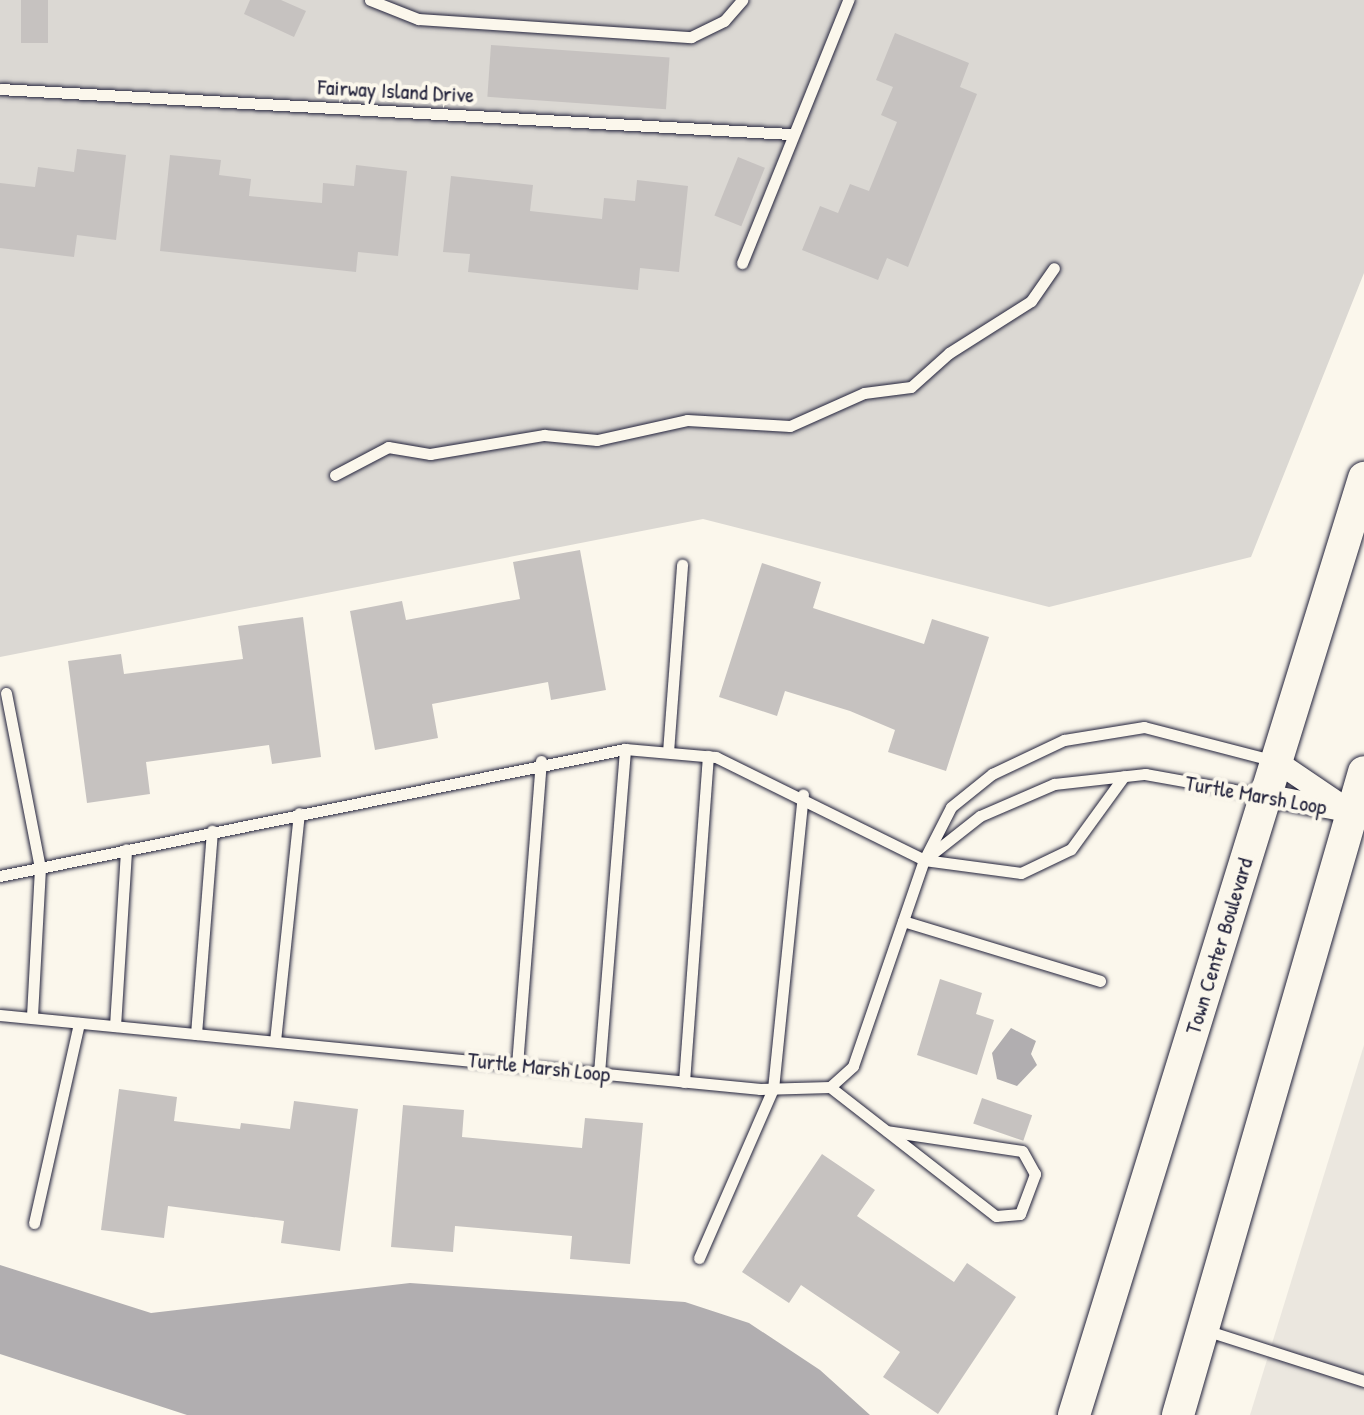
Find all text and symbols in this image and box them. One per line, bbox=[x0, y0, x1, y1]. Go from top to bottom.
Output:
street label: Fairway Island Drive bbox=[317, 74, 475, 108]
street label: Turtle Marsh Loop bbox=[1183, 770, 1329, 820]
street label: Town Center Boulevard bbox=[1180, 855, 1258, 1037]
street label: Turtle Marsh Loop bbox=[466, 1046, 612, 1088]

